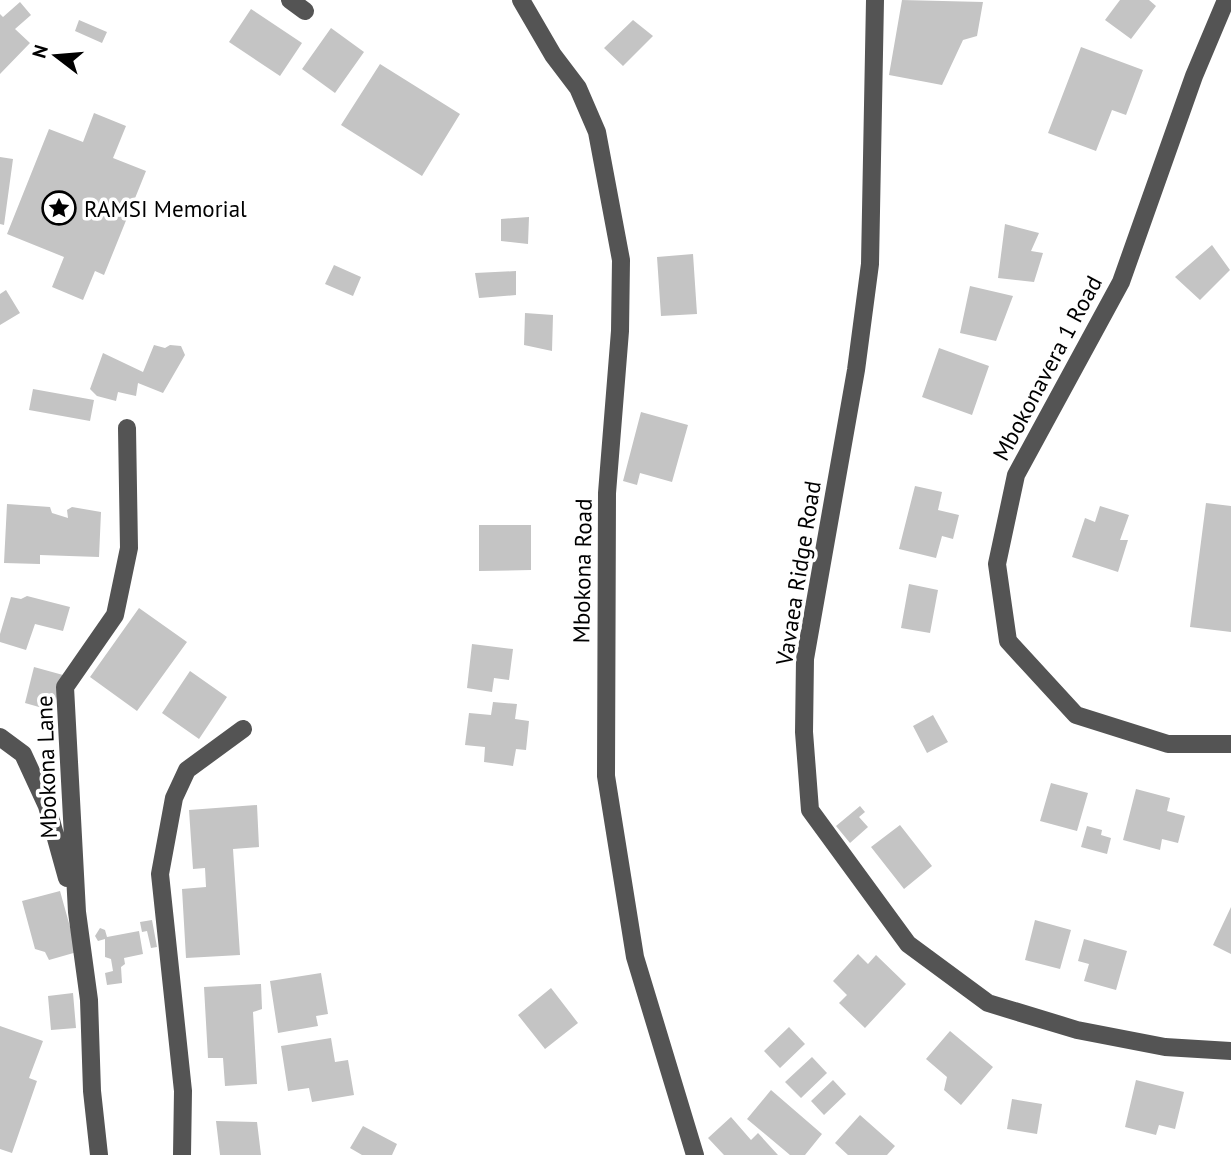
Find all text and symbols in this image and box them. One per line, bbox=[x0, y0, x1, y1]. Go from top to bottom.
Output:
north arrow bbox=[21, 21, 91, 91]
text: N bbox=[26, 42, 53, 61]
place icon: RAMSI Memorial bbox=[40, 189, 78, 227]
place label: RAMSI Memorial bbox=[84, 194, 247, 223]
street label: Mbokonavera 1 Road bbox=[986, 271, 1108, 465]
street label: Vavaea Ridge Road bbox=[769, 479, 827, 668]
street label: Mbokona Road bbox=[566, 498, 598, 644]
street label: Mbokona Lane bbox=[29, 695, 63, 839]

